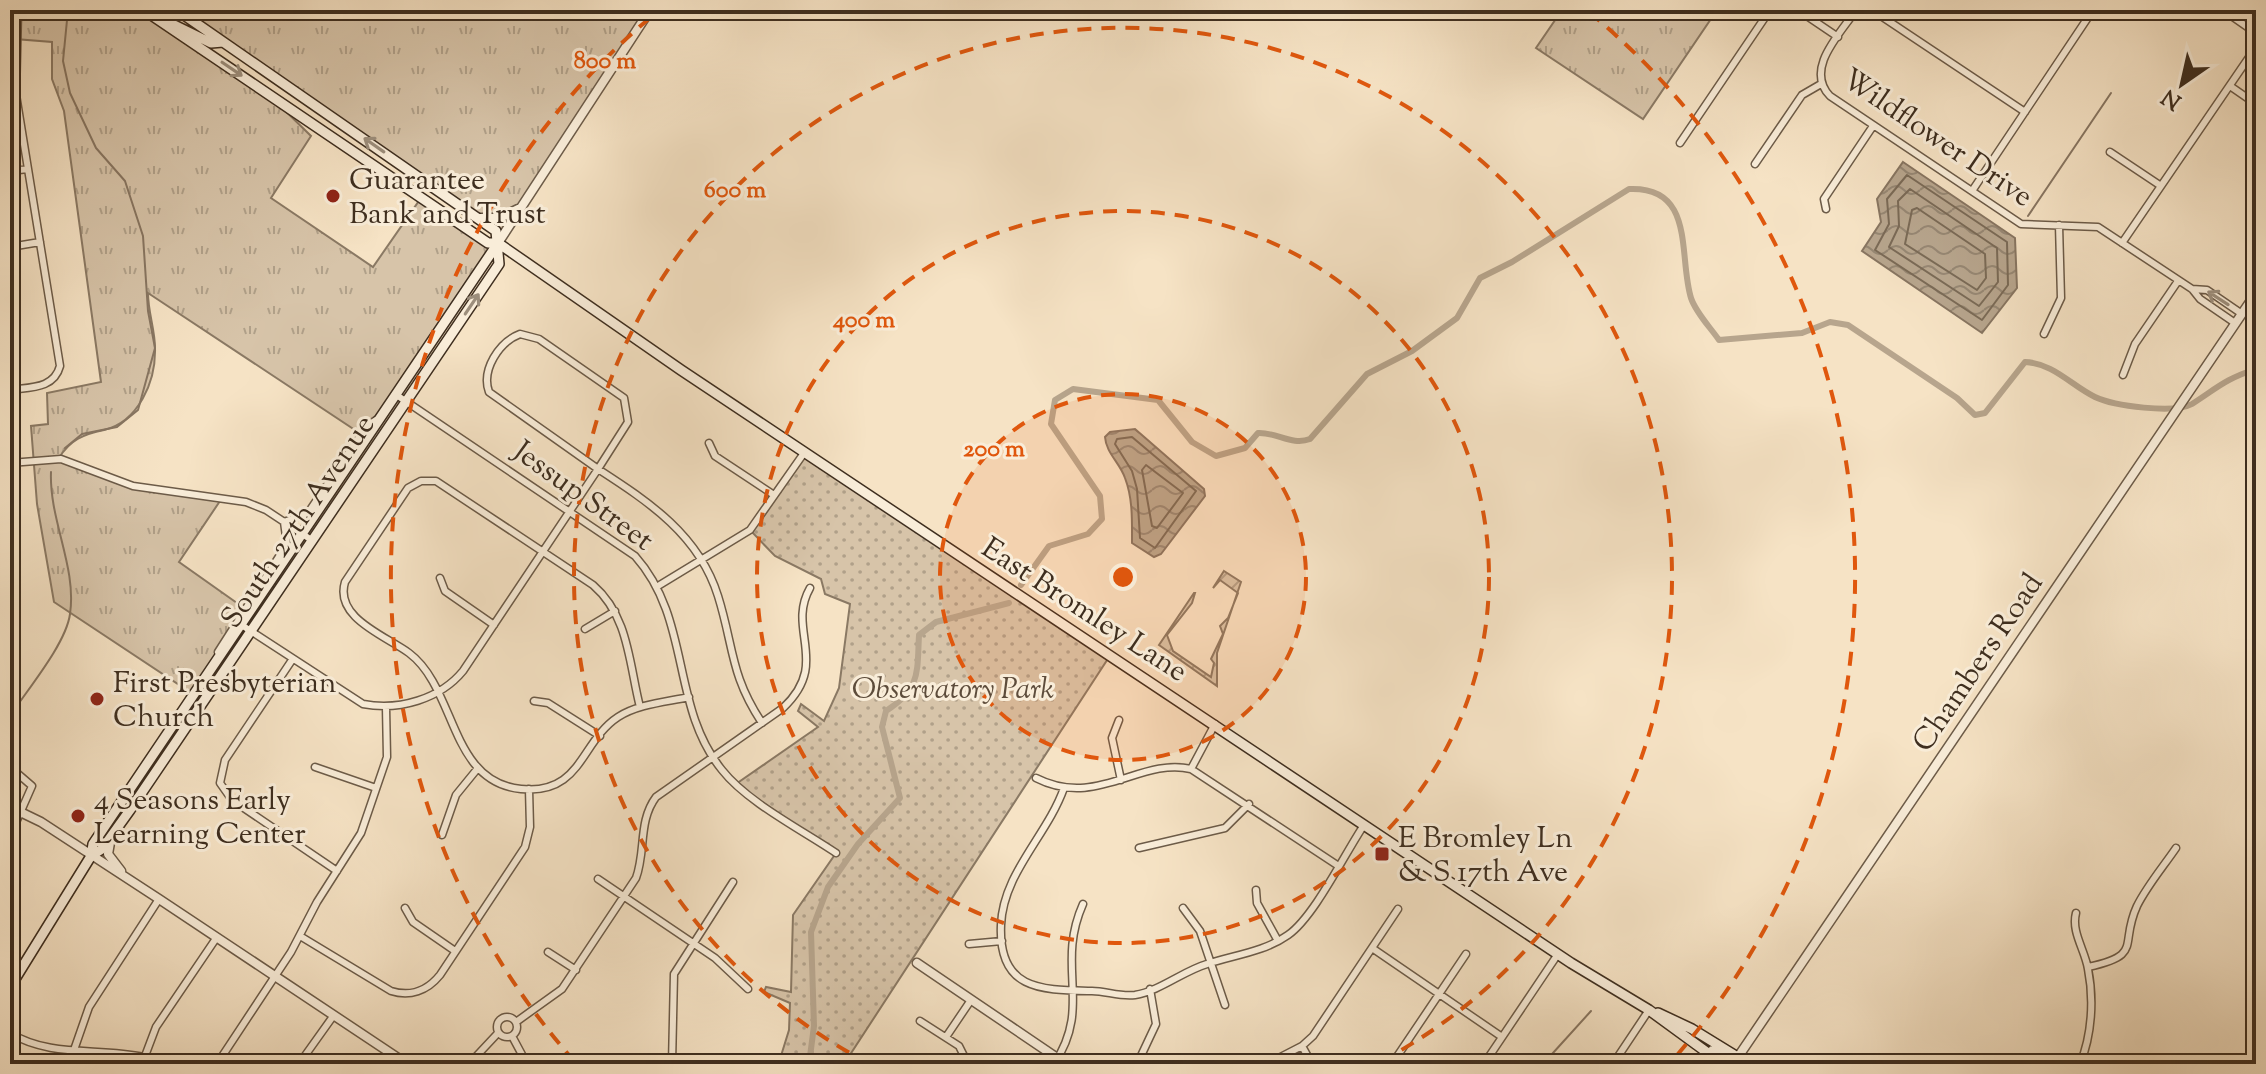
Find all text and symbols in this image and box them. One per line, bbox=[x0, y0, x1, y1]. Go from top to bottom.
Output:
north arrow bbox=[2142, 44, 2222, 124]
text: 800 m bbox=[574, 45, 636, 79]
street label: Wildflower Drive bbox=[1832, 59, 2041, 219]
one-way arrow bbox=[220, 61, 242, 77]
text: N bbox=[2156, 80, 2189, 116]
one-way arrow bbox=[363, 137, 385, 153]
place label: Guarantee Bank and Trust bbox=[349, 160, 546, 237]
text: 600 m bbox=[704, 174, 766, 208]
marker: Guarantee Bank and Trust bbox=[324, 187, 342, 205]
one-way arrow bbox=[2207, 290, 2230, 306]
one-way arrow bbox=[464, 293, 480, 315]
text: 400 m bbox=[832, 304, 895, 338]
street label: South 27th Avenue bbox=[212, 407, 387, 638]
street label: Jessup Street bbox=[502, 430, 662, 563]
text: 200 m bbox=[963, 433, 1025, 467]
street label: East Bromley Lane bbox=[972, 528, 1195, 694]
centre of rings bbox=[1109, 563, 1137, 591]
street label: Chambers Road bbox=[1903, 565, 2055, 761]
place label: First Presbyterian Church bbox=[113, 663, 337, 740]
park label: Observatory Park bbox=[852, 669, 1054, 712]
marker: First Presbyterian Church bbox=[88, 690, 106, 708]
place label: 4 Seasons Early Learning Center bbox=[94, 780, 306, 857]
marker: 4 Seasons Early Learning Center bbox=[69, 807, 87, 825]
place label: E Bromley Ln & S 17th Ave bbox=[1398, 818, 1573, 895]
marker: E Bromley Ln & S 17th Ave bbox=[1373, 845, 1391, 863]

